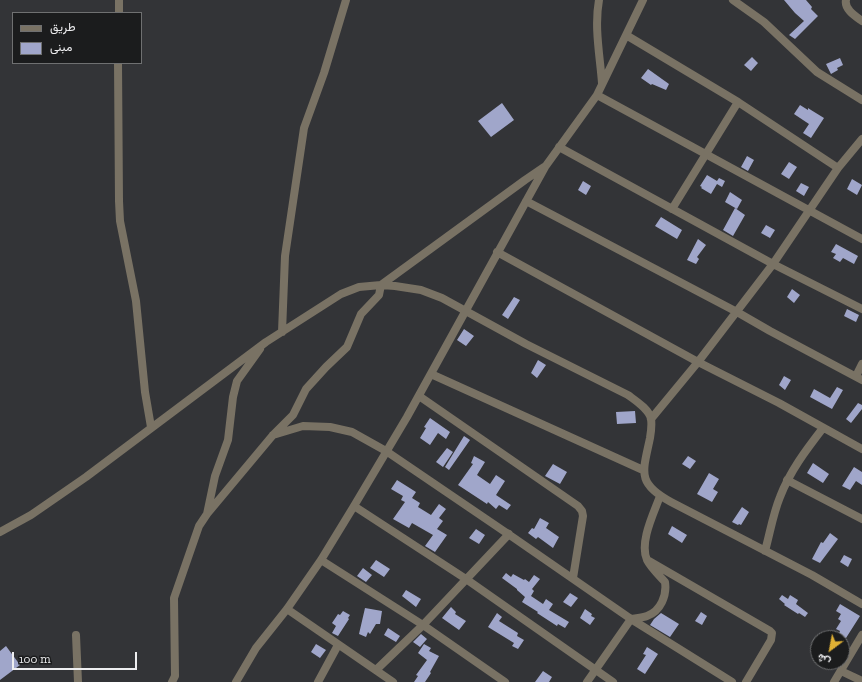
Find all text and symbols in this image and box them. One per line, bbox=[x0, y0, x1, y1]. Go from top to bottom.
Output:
legend bbox=[12, 12, 142, 64]
text: طريق bbox=[50, 20, 75, 34]
text: مبنى bbox=[50, 40, 72, 54]
north arrow bbox=[810, 630, 850, 670]
scale bar bbox=[14, 644, 139, 670]
text: ش bbox=[815, 651, 833, 669]
text: 100 m bbox=[19, 652, 51, 666]

